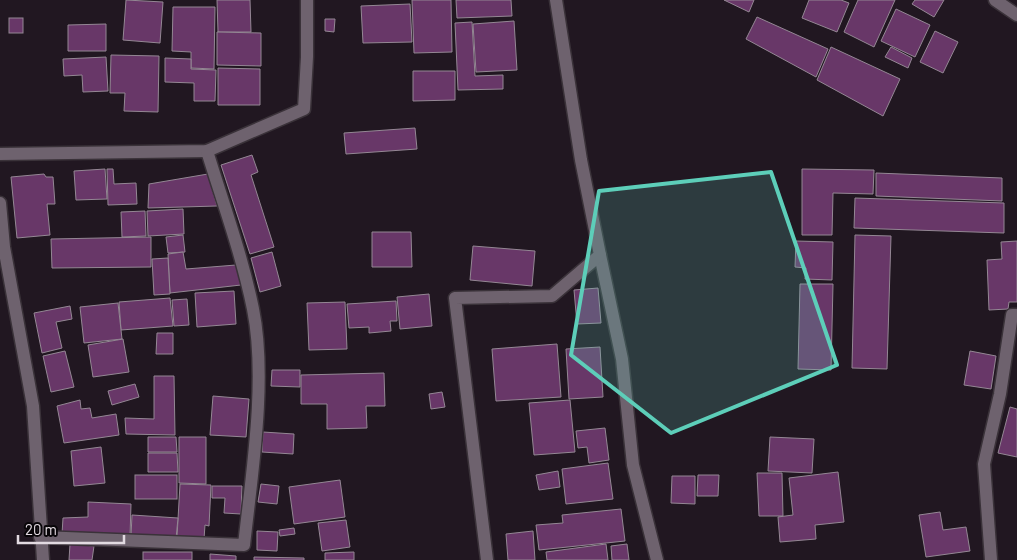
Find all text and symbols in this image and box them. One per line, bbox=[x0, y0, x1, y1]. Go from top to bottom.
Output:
scale bar bbox=[18, 512, 124, 544]
text: 20 m bbox=[25, 520, 57, 538]

